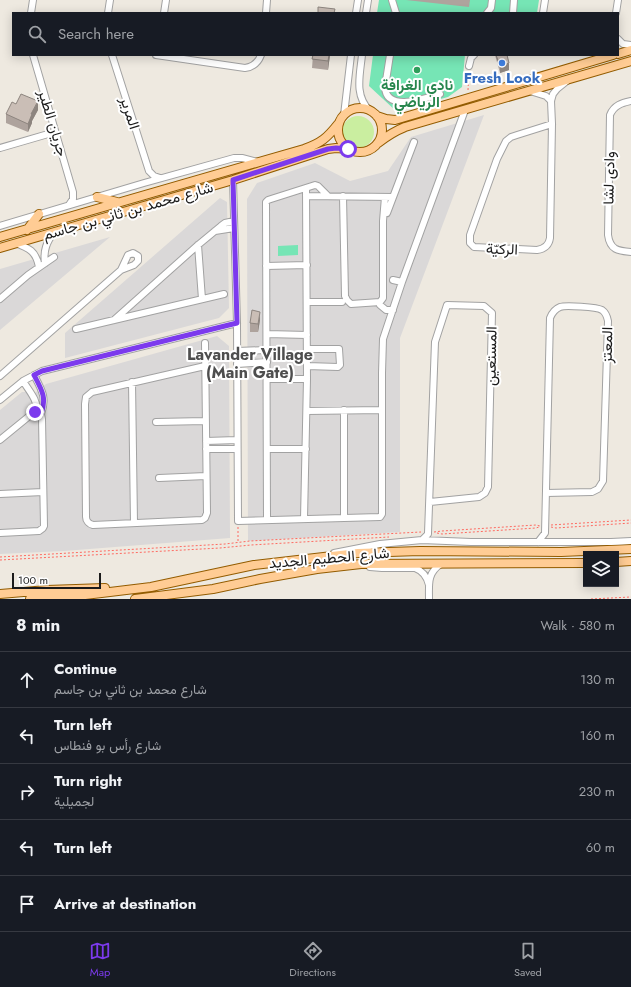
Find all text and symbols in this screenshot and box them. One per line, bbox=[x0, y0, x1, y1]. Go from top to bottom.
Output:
search box bbox=[12, 12, 619, 56]
icon: search bbox=[26, 23, 48, 45]
text: Search here bbox=[58, 23, 134, 45]
marker: Fresh Look bbox=[497, 58, 507, 68]
marker: نادي الغرافة الرياضي bbox=[412, 65, 422, 75]
place label: Fresh Look bbox=[464, 67, 541, 89]
place label: نادي الغرافة الرياضي bbox=[381, 74, 453, 115]
street label: جريان الطير bbox=[32, 86, 74, 159]
street label: المرير bbox=[114, 93, 146, 132]
route start bbox=[339, 140, 357, 158]
street label: وادى لشا bbox=[598, 151, 620, 205]
street label: شارع محمد بن ثاني بن جاسم bbox=[40, 176, 216, 248]
street label: الركيّة bbox=[486, 237, 518, 261]
street label: المستعين bbox=[479, 326, 503, 386]
street label: المعتز bbox=[596, 327, 618, 364]
district label: Lavander Village (Main Gate) bbox=[187, 343, 313, 384]
route end bbox=[26, 403, 44, 421]
street label: شارع الحطيم الجديد bbox=[268, 542, 390, 574]
map controls bbox=[583, 551, 619, 587]
button: layers bbox=[583, 551, 619, 587]
scale bar bbox=[12, 571, 101, 590]
text: 100 m bbox=[18, 572, 48, 588]
text: 8 min bbox=[16, 613, 60, 637]
text: Walk · 580 m bbox=[540, 616, 615, 635]
text: Continue bbox=[54, 658, 117, 680]
icon: ahead bbox=[16, 669, 38, 691]
text: 130 m bbox=[580, 670, 615, 689]
text: شارع محمد بن ثاني بن جاسم bbox=[54, 680, 207, 699]
text: Turn left bbox=[54, 714, 112, 736]
icon: left bbox=[16, 725, 38, 747]
text: 160 m bbox=[580, 726, 615, 745]
text: شارع رأس بو فنطاس bbox=[54, 736, 161, 755]
text: Turn right bbox=[54, 770, 122, 792]
icon: right bbox=[16, 781, 38, 803]
text: 230 m bbox=[579, 782, 615, 801]
text: لجميلية bbox=[54, 792, 94, 811]
icon: left bbox=[16, 837, 38, 859]
text: Turn left bbox=[54, 837, 112, 859]
text: 60 m bbox=[586, 838, 615, 857]
icon: arrive bbox=[16, 893, 38, 915]
text: Arrive at destination bbox=[54, 893, 196, 915]
tab: Map bbox=[89, 940, 111, 980]
tab: Directions bbox=[289, 940, 336, 980]
tab: Saved bbox=[514, 940, 542, 980]

